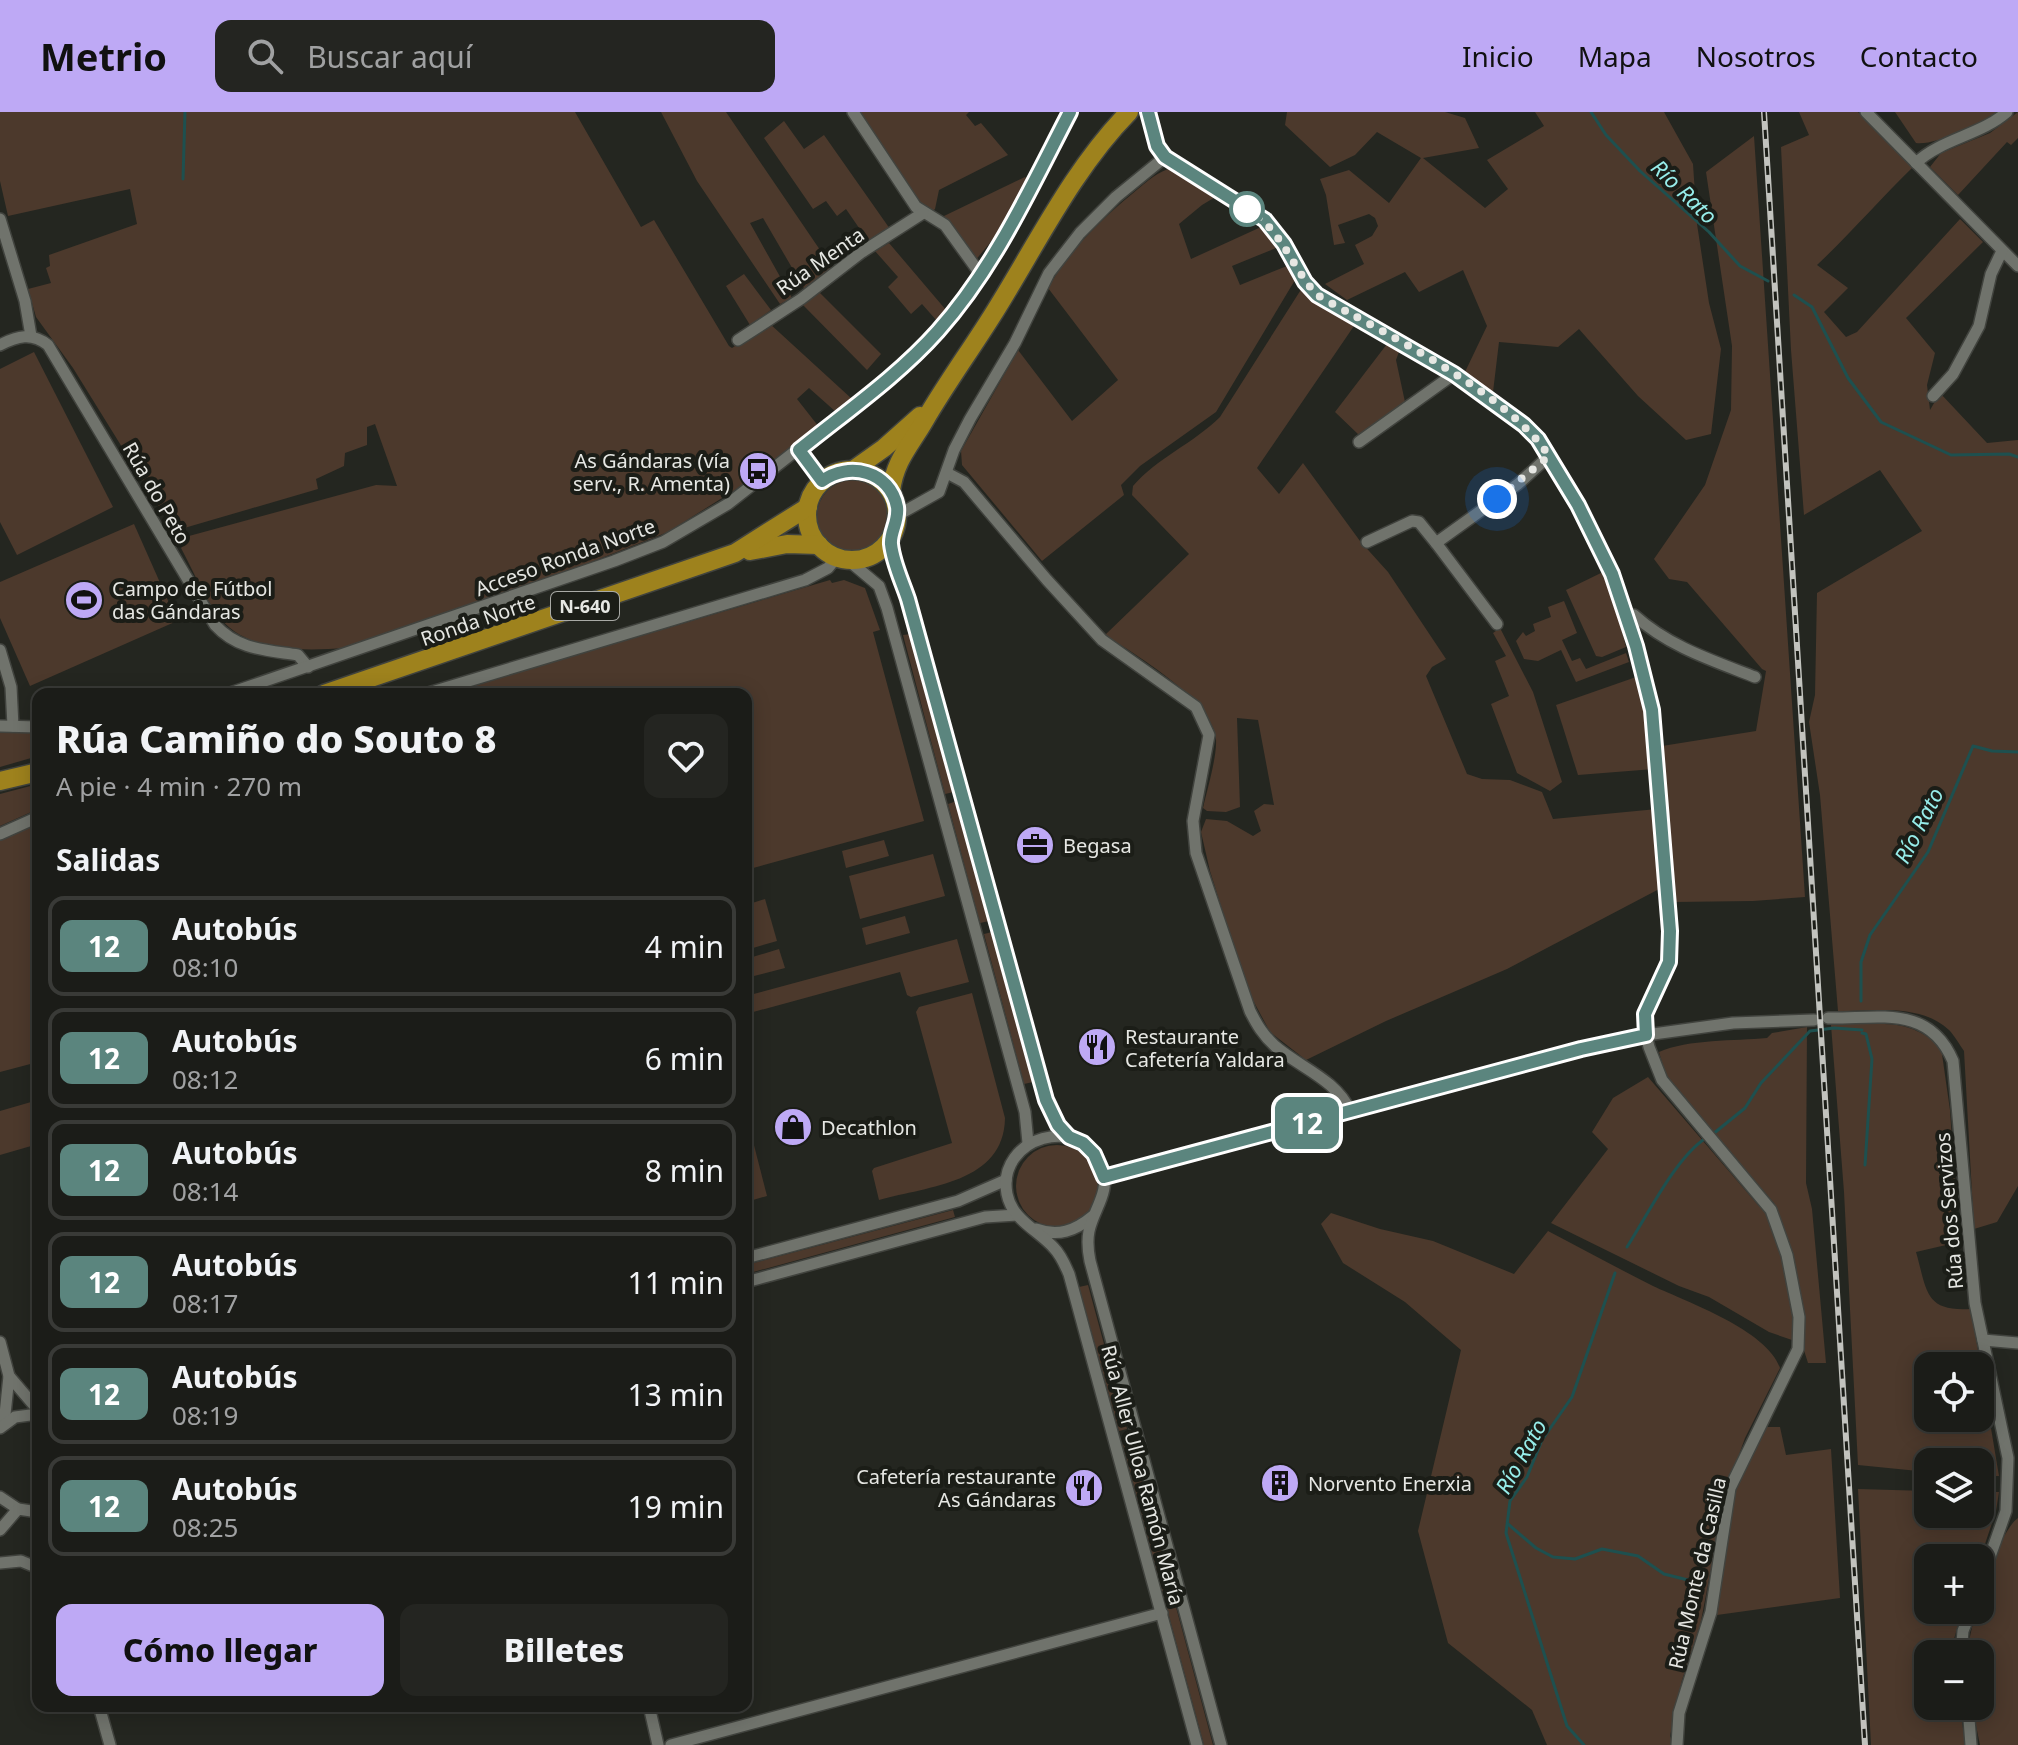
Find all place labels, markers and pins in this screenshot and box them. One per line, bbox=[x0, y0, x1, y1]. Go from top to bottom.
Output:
unlabelled marker bbox=[1230, 192, 1264, 226]
place label: As Gándaras (vía serv., R. Amenta) bbox=[573, 447, 730, 497]
bus stop icon: As Gándaras (vía serv., R. Amenta) bbox=[737, 450, 779, 492]
place label: Campo de Fútbol das Gándaras bbox=[112, 575, 272, 625]
sports icon: Campo de Fútbol das Gándaras bbox=[63, 579, 105, 621]
office icon: Begasa bbox=[1014, 824, 1056, 866]
place label: Begasa bbox=[1063, 832, 1132, 859]
place label: Restaurante Cafetería Yaldara bbox=[1125, 1023, 1285, 1073]
restaurant icon: Restaurante Cafetería Yaldara bbox=[1076, 1026, 1118, 1068]
shop icon: Decathlon bbox=[772, 1106, 814, 1148]
place label: Decathlon bbox=[821, 1114, 917, 1141]
building icon: Norvento Enerxia bbox=[1259, 1462, 1301, 1504]
place label: Cafetería restaurante As Gándaras bbox=[856, 1463, 1056, 1513]
restaurant icon: Cafetería restaurante As Gándaras bbox=[1063, 1467, 1105, 1509]
place label: Norvento Enerxia bbox=[1308, 1470, 1472, 1497]

